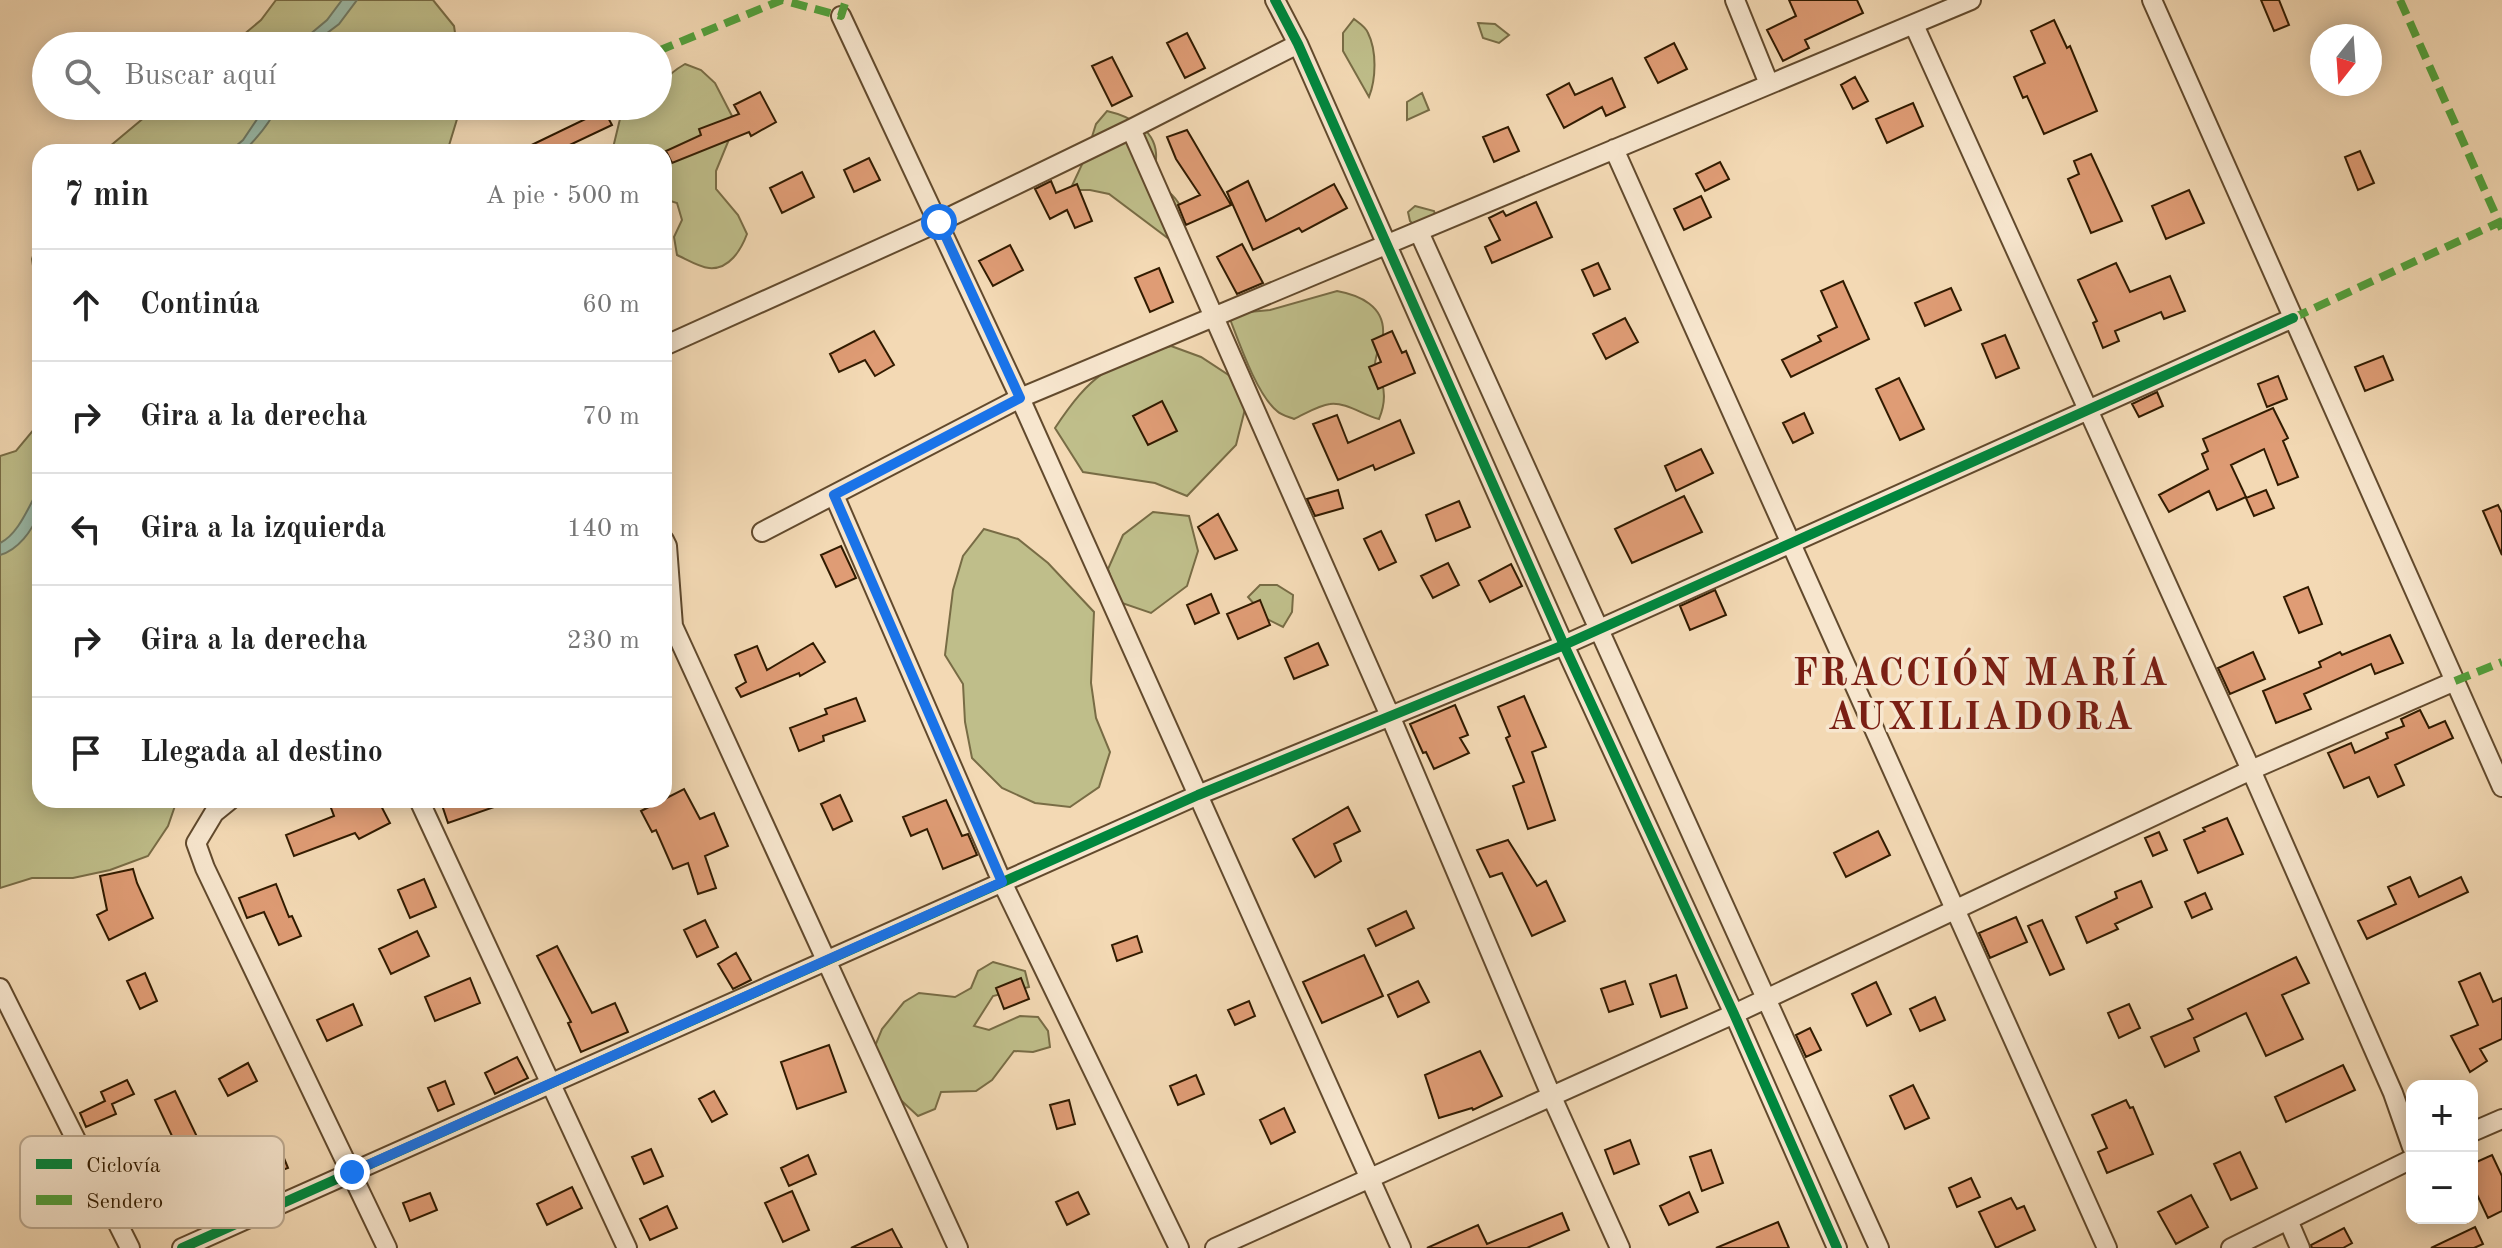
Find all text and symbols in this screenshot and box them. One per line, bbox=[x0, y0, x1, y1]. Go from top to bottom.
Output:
north arrow bbox=[2310, 24, 2382, 96]
search box bbox=[32, 32, 672, 120]
icon: search bbox=[60, 54, 104, 98]
text: Buscar aquí bbox=[124, 61, 276, 91]
text: 7 min bbox=[64, 179, 149, 213]
text: A pie · 500 m bbox=[485, 183, 640, 209]
route start bbox=[921, 204, 957, 240]
icon: ahead bbox=[64, 283, 108, 327]
text: Continúa bbox=[140, 290, 260, 320]
text: 60 m bbox=[582, 292, 640, 318]
icon: right bbox=[64, 395, 108, 439]
text: Gira a la derecha bbox=[140, 402, 367, 432]
text: 70 m bbox=[582, 404, 640, 430]
icon: left bbox=[64, 507, 108, 551]
text: Gira a la izquierda bbox=[140, 514, 386, 544]
text: 140 m bbox=[567, 516, 640, 542]
icon: right bbox=[64, 619, 108, 663]
text: Gira a la derecha bbox=[140, 626, 367, 656]
text: 230 m bbox=[567, 628, 640, 654]
district label: FRACCIÓN MARÍA AUXILIADORA bbox=[1792, 647, 2170, 738]
icon: arrive bbox=[64, 731, 108, 775]
text: Llegada al destino bbox=[140, 738, 383, 768]
map controls bbox=[2406, 1080, 2478, 1224]
button: + bbox=[2406, 1080, 2478, 1152]
legend bbox=[20, 1136, 284, 1228]
button: − bbox=[2406, 1152, 2478, 1224]
route end bbox=[334, 1154, 370, 1190]
text: Ciclovía bbox=[86, 1155, 161, 1177]
text: Sendero bbox=[86, 1191, 163, 1213]

